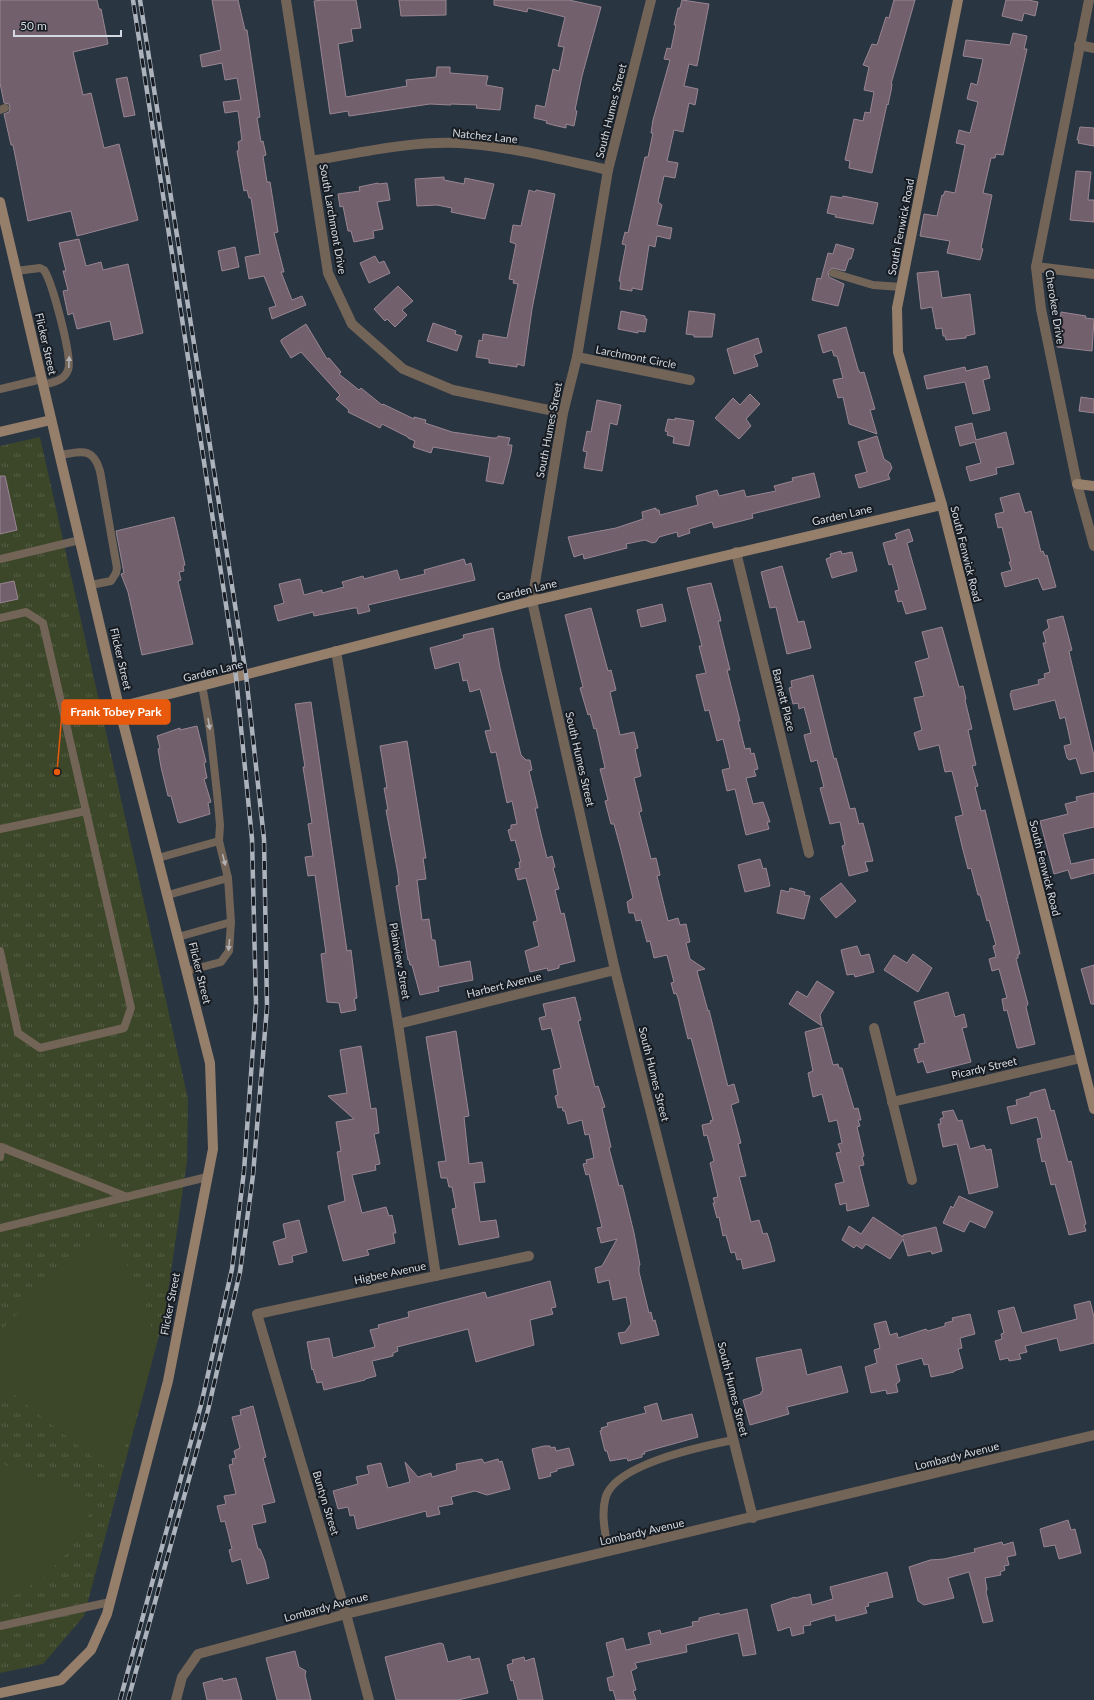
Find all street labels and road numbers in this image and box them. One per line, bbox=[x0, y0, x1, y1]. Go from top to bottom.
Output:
street label: South Humes Street bbox=[592, 62, 629, 160]
street label: Natchez Lane bbox=[452, 126, 519, 145]
street label: South Larchmont Drive bbox=[317, 163, 350, 275]
street label: South Fenwick Road bbox=[885, 177, 916, 276]
street label: Cherokee Drive bbox=[1043, 269, 1068, 345]
street label: Flicker Street bbox=[33, 312, 60, 376]
street label: Larchmont Circle bbox=[595, 342, 678, 371]
street label: South Humes Street bbox=[533, 381, 564, 479]
street label: Garden Lane bbox=[811, 501, 873, 528]
street label: South Fenwick Road bbox=[948, 505, 985, 603]
street label: Garden Lane bbox=[496, 576, 558, 603]
street label: Flicker Street bbox=[108, 627, 135, 691]
street label: Garden Lane bbox=[182, 657, 244, 684]
street label: Barnett Place bbox=[770, 667, 799, 733]
street label: South Humes Street bbox=[563, 710, 598, 808]
street label: South Fenwick Road bbox=[1027, 819, 1064, 917]
street label: Plainview Street bbox=[387, 922, 414, 1000]
street label: Flicker Street bbox=[187, 941, 214, 1005]
street label: Harbert Avenue bbox=[465, 969, 543, 1000]
street label: South Humes Street bbox=[636, 1025, 673, 1123]
street label: Picardy Street bbox=[950, 1054, 1018, 1081]
street label: Higbee Avenue bbox=[353, 1258, 427, 1286]
street label: Flicker Street bbox=[157, 1272, 182, 1336]
street label: South Humes Street bbox=[715, 1340, 752, 1438]
street label: Lombardy Avenue bbox=[913, 1439, 1001, 1472]
street label: Buntyn Street bbox=[311, 1469, 342, 1537]
street label: Lombardy Avenue bbox=[598, 1515, 686, 1548]
street label: Lombardy Avenue bbox=[282, 1589, 369, 1624]

